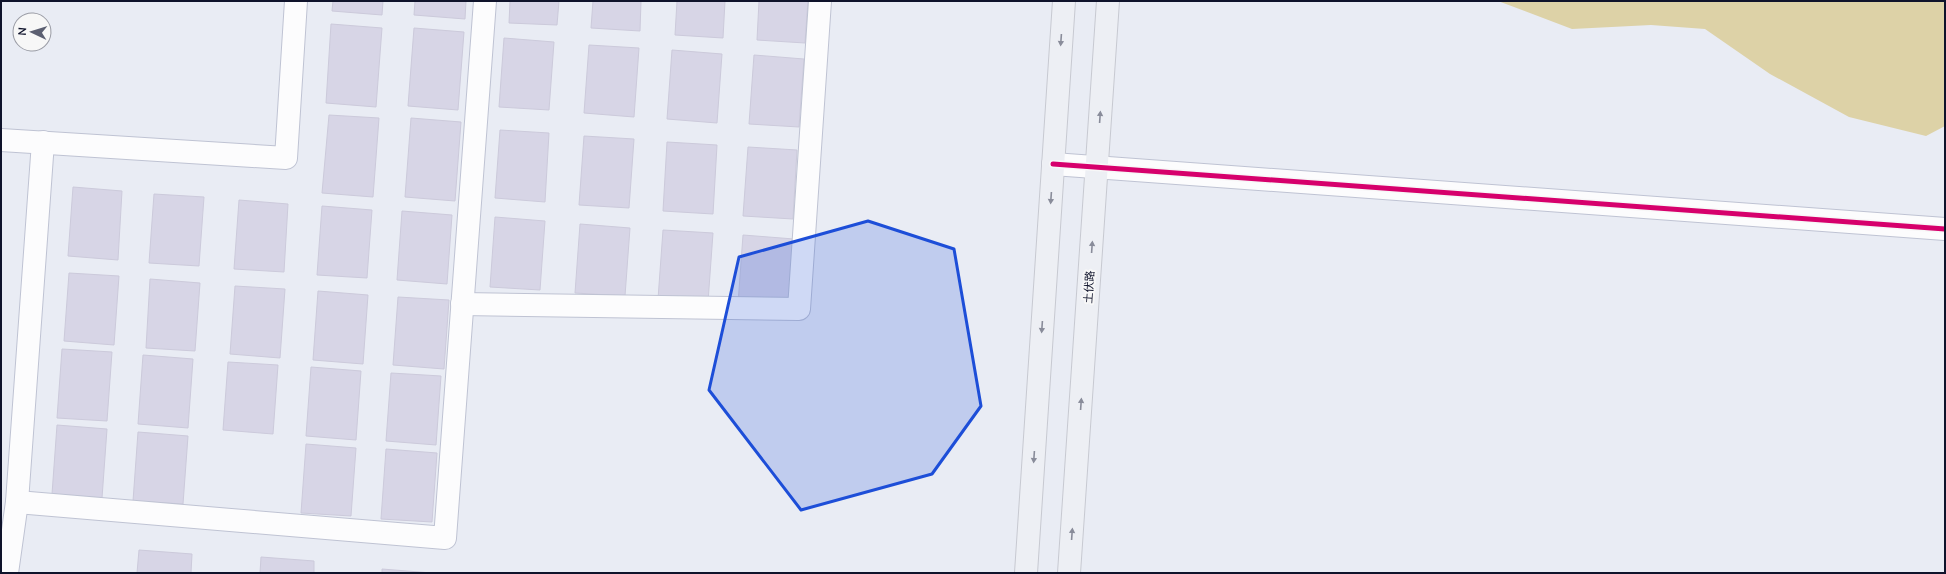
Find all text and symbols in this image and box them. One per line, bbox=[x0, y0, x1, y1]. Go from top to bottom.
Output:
north arrow bbox=[12, 12, 52, 52]
text: N bbox=[15, 27, 30, 36]
one-way arrow bbox=[1058, 34, 1065, 46]
one-way arrow bbox=[1097, 111, 1104, 123]
one-way arrow bbox=[1047, 192, 1054, 204]
one-way arrow bbox=[1088, 241, 1095, 253]
street label: 土伏路 bbox=[1081, 270, 1098, 304]
one-way arrow bbox=[1039, 321, 1046, 333]
one-way arrow bbox=[1077, 398, 1084, 410]
one-way arrow bbox=[1030, 451, 1037, 463]
one-way arrow bbox=[1068, 528, 1075, 540]

